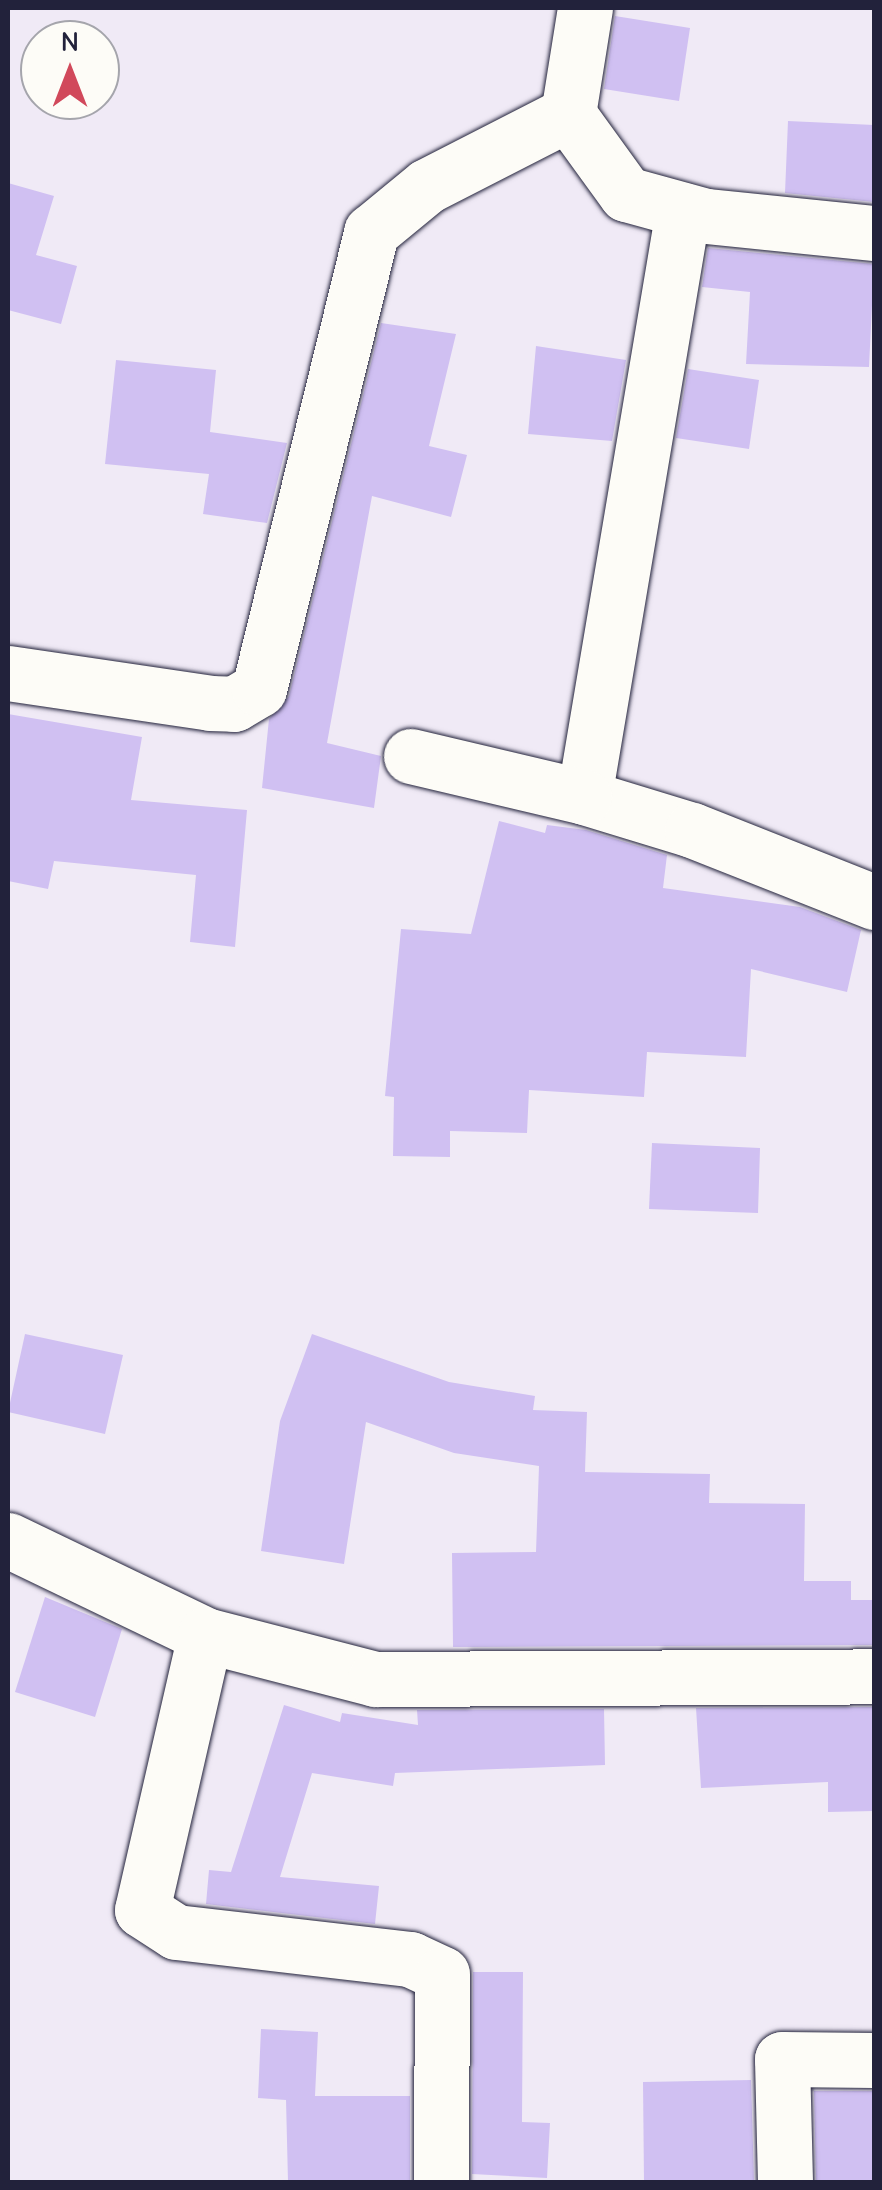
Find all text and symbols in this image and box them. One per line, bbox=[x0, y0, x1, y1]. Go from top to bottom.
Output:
north arrow bbox=[20, 20, 120, 120]
text: N bbox=[61, 26, 79, 58]

